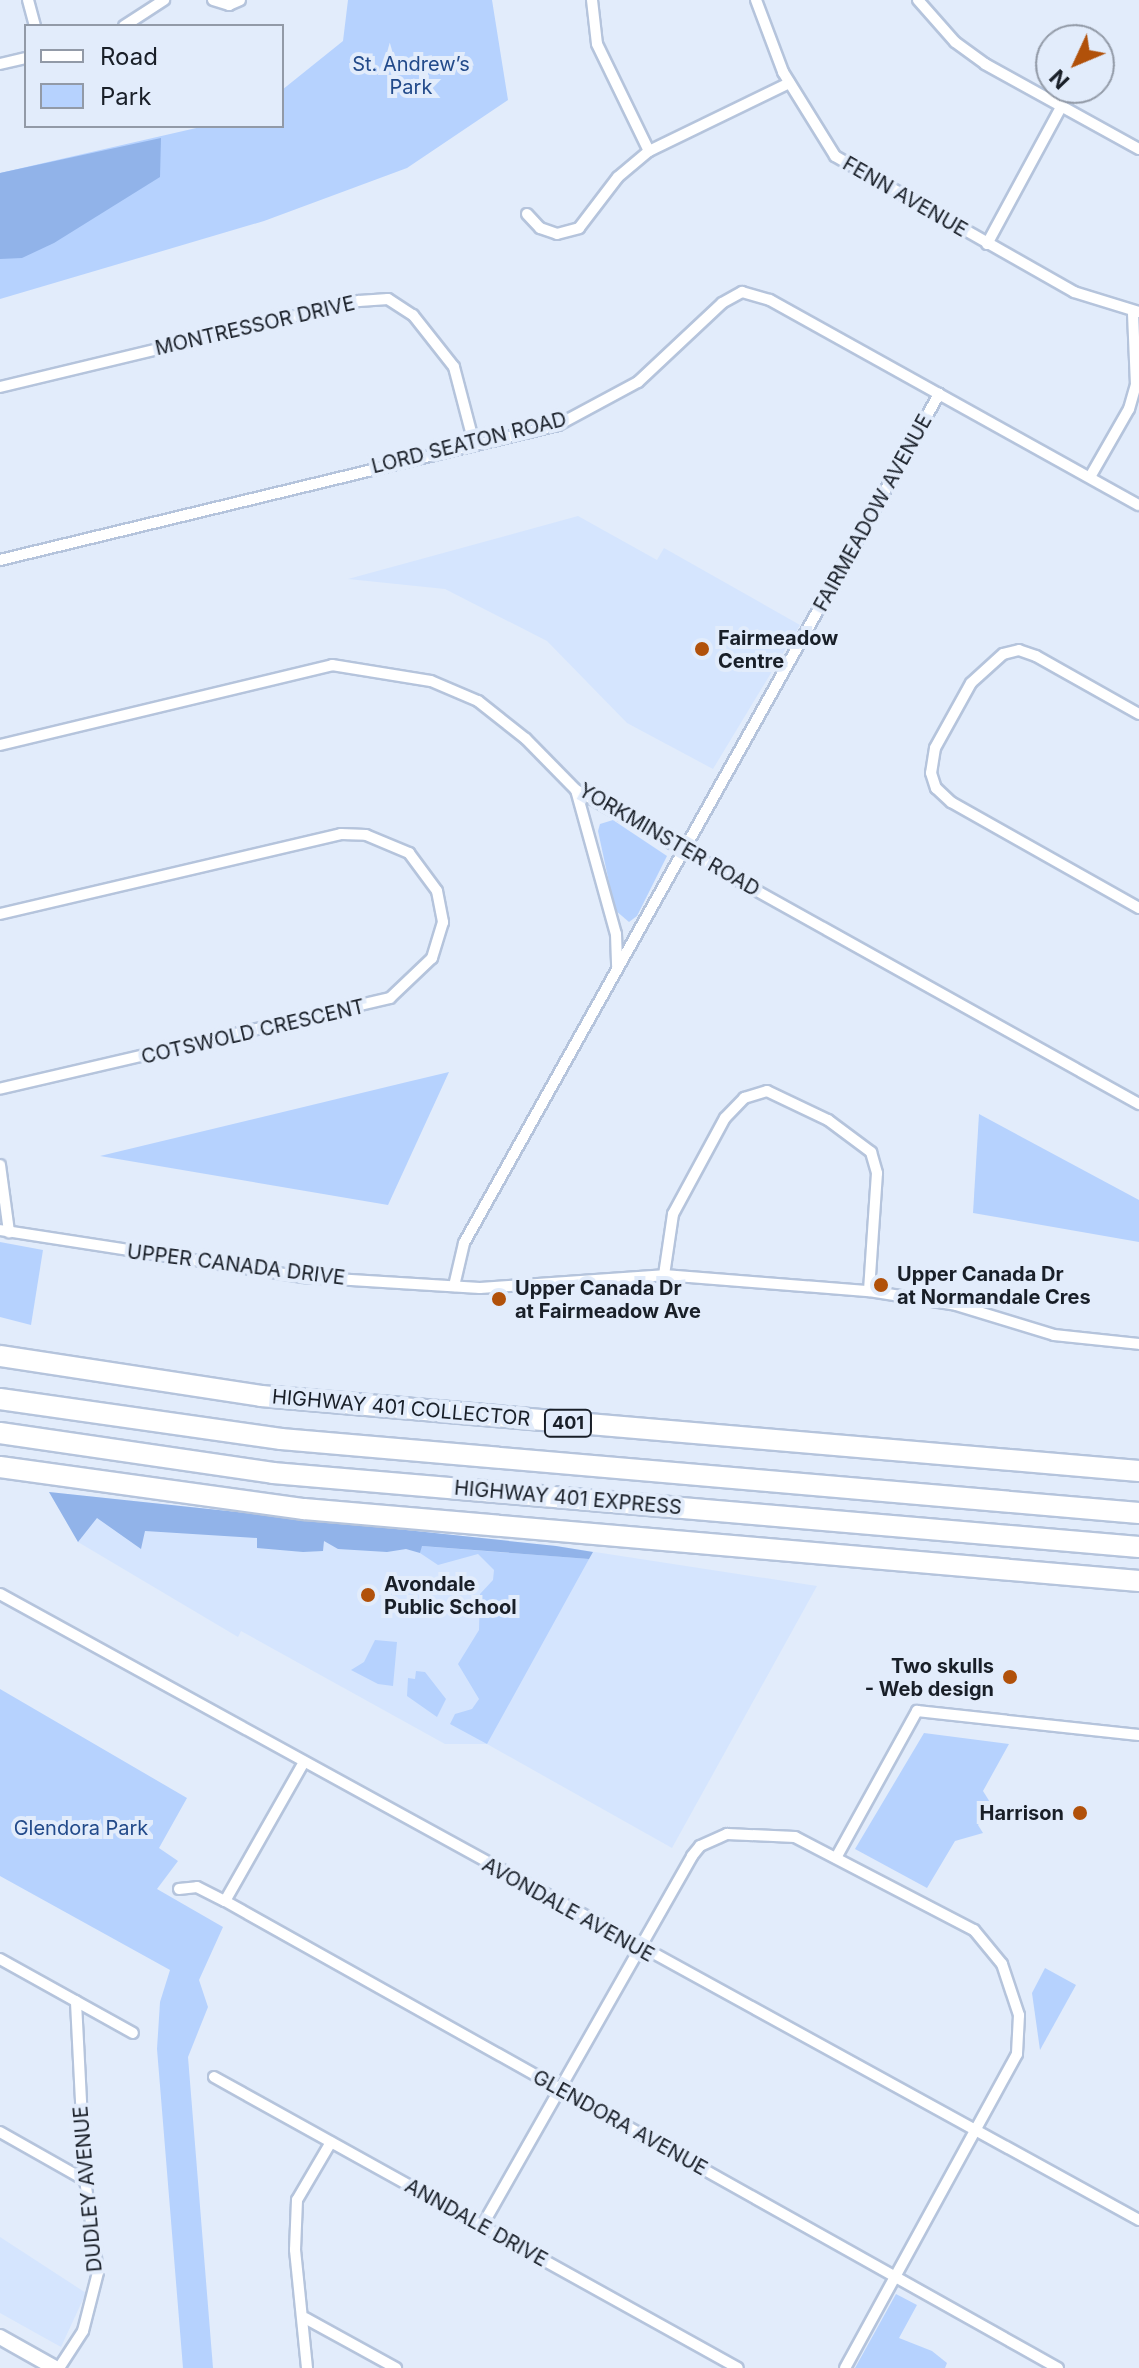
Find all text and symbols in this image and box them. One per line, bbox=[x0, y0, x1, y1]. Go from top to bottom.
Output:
legend bbox=[24, 24, 284, 128]
north arrow bbox=[1035, 24, 1115, 104]
text: Road bbox=[100, 42, 158, 71]
park label: St. Andrew’s Park bbox=[352, 52, 470, 99]
text: N bbox=[1044, 64, 1074, 94]
text: Park bbox=[100, 82, 151, 111]
street label: FENN AVENUE bbox=[838, 152, 972, 242]
street label: MONTRESSOR DRIVE bbox=[153, 291, 357, 361]
street label: LORD SEATON ROAD bbox=[369, 407, 569, 479]
street label: FAIRMEADOW AVENUE bbox=[809, 410, 937, 616]
place label: Fairmeadow Centre bbox=[718, 626, 838, 673]
marker: Fairmeadow Centre bbox=[693, 640, 711, 658]
street label: YORKMINSTER ROAD bbox=[574, 778, 764, 902]
street label: COTSWOLD CRESCENT bbox=[139, 995, 367, 1069]
street label: UPPER CANADA DRIVE bbox=[126, 1240, 346, 1290]
place label: Upper Canada Dr at Normandale Cres bbox=[897, 1262, 1091, 1309]
place label: Upper Canada Dr at Fairmeadow Ave bbox=[515, 1276, 701, 1323]
marker: Upper Canada Dr at Normandale Cres bbox=[872, 1276, 890, 1294]
marker: Upper Canada Dr at Fairmeadow Ave bbox=[490, 1290, 508, 1308]
street label: HIGHWAY 401 COLLECTOR bbox=[271, 1385, 531, 1431]
road number: 401 bbox=[542, 1409, 594, 1437]
street label: HIGHWAY 401 EXPRESS bbox=[453, 1476, 683, 1520]
place label: Avondale Public School bbox=[384, 1572, 517, 1619]
marker: Avondale Public School bbox=[359, 1586, 377, 1604]
place label: Two skulls - Web design bbox=[865, 1654, 994, 1701]
marker: Two skulls - Web design bbox=[1001, 1668, 1019, 1686]
place label: Harrison bbox=[980, 1801, 1064, 1825]
marker: Harrison bbox=[1071, 1804, 1089, 1822]
park label: Glendora Park bbox=[14, 1816, 148, 1840]
street label: AVONDALE AVENUE bbox=[478, 1853, 658, 1967]
street label: GLENDORA AVENUE bbox=[529, 2065, 711, 2181]
street label: DUDLEY AVENUE bbox=[69, 2105, 107, 2273]
street label: ANNDALE DRIVE bbox=[401, 2174, 551, 2272]

